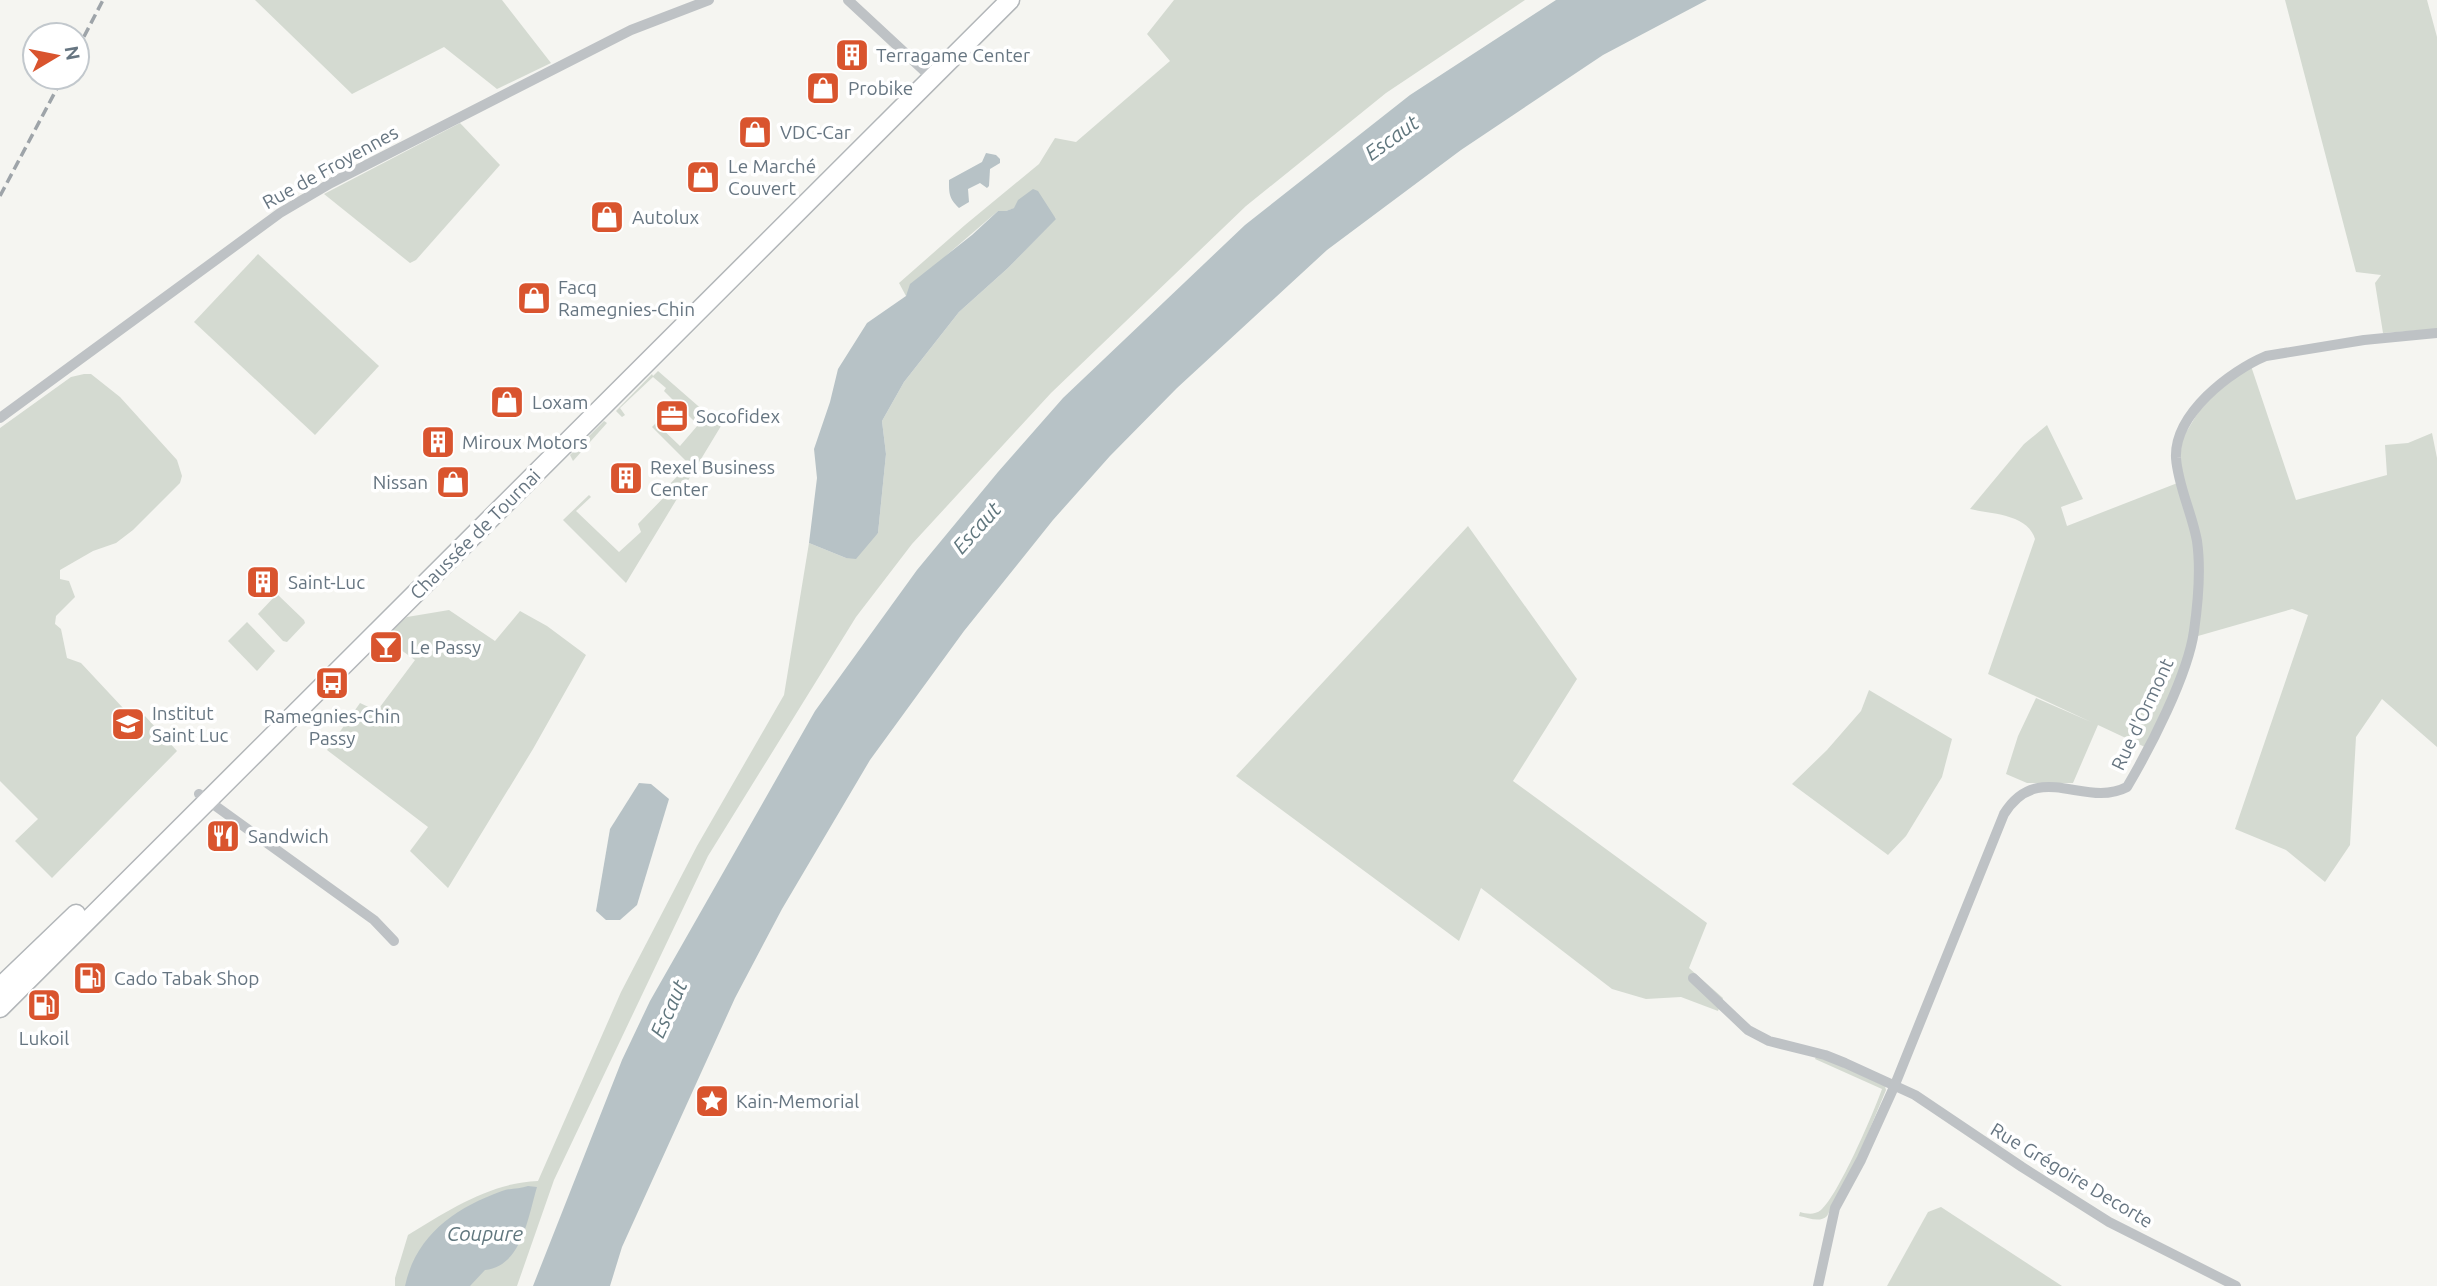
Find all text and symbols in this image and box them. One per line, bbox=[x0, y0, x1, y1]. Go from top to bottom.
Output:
north arrow bbox=[21, 21, 91, 91]
building icon: Terragame Center bbox=[833, 36, 871, 74]
text: N bbox=[61, 44, 85, 62]
place label: Terragame Center bbox=[876, 44, 1030, 66]
shop icon: Probike bbox=[804, 69, 842, 107]
place label: Probike bbox=[848, 77, 913, 99]
water label: Escaut bbox=[1360, 109, 1424, 165]
shop icon: VDC-Car bbox=[736, 113, 774, 151]
street label: Rue de Froyennes bbox=[258, 121, 402, 213]
place label: VDC-Car bbox=[780, 121, 851, 143]
place label: Le Marché Couvert bbox=[728, 155, 816, 199]
shop icon: Le Marché Couvert bbox=[684, 158, 722, 196]
shop icon: Autolux bbox=[588, 198, 626, 236]
place label: Autolux bbox=[632, 206, 700, 228]
place label: Facq Ramegnies-Chin bbox=[558, 276, 695, 320]
shop icon: Facq Ramegnies-Chin bbox=[515, 279, 553, 317]
shop icon: Loxam bbox=[488, 383, 526, 421]
place label: Loxam bbox=[532, 391, 588, 413]
office icon: Socofidex bbox=[653, 397, 691, 435]
place label: Socofidex bbox=[696, 405, 780, 427]
building icon: Miroux Motors bbox=[419, 423, 457, 461]
place label: Miroux Motors bbox=[462, 431, 588, 453]
place label: Rexel Business Center bbox=[650, 456, 775, 500]
building icon: Rexel Business Center bbox=[607, 459, 645, 497]
shop icon: Nissan bbox=[434, 463, 472, 501]
street label: Chaussée de Tournai bbox=[405, 464, 545, 604]
place label: Nissan bbox=[373, 471, 428, 493]
water label: Escaut bbox=[947, 496, 1006, 558]
building icon: Saint-Luc bbox=[244, 563, 282, 601]
place label: Saint-Luc bbox=[288, 571, 365, 593]
bar icon: Le Passy bbox=[367, 628, 405, 666]
place label: Le Passy bbox=[410, 636, 481, 658]
street label: Rue d'Ormont bbox=[2107, 654, 2178, 773]
bus stop icon: Ramegnies-Chin Passy bbox=[313, 664, 351, 702]
place label: Institut Saint Luc bbox=[152, 702, 229, 746]
school or university icon: Institut Saint Luc bbox=[109, 705, 147, 743]
place label: Ramegnies-Chin Passy bbox=[263, 705, 401, 749]
restaurant icon: Sandwich bbox=[204, 817, 242, 855]
place label: Sandwich bbox=[248, 825, 329, 847]
fuel station icon: Cado Tabak Shop bbox=[71, 959, 109, 997]
place label: Cado Tabak Shop bbox=[114, 967, 259, 989]
water label: Escaut bbox=[645, 975, 692, 1041]
fuel station icon: Lukoil bbox=[25, 986, 63, 1024]
place label: Lukoil bbox=[19, 1027, 69, 1049]
place icon: Kain-Memorial bbox=[693, 1082, 731, 1120]
place label: Kain-Memorial bbox=[736, 1090, 859, 1112]
street label: Rue Grégoire Decorte bbox=[1987, 1118, 2157, 1232]
water label: Coupure bbox=[447, 1221, 524, 1245]

